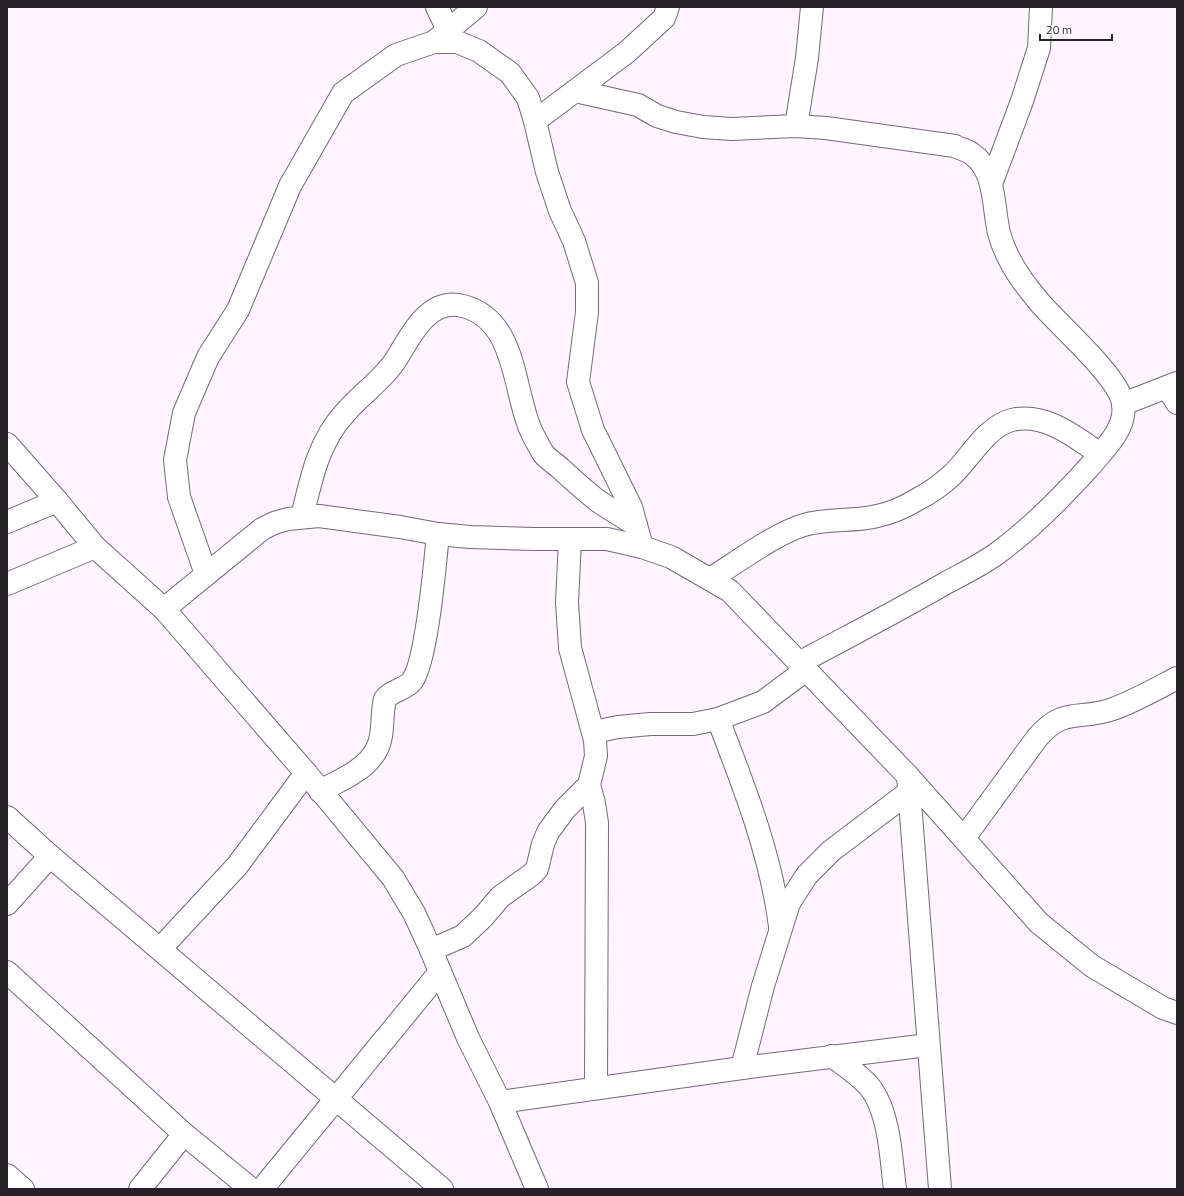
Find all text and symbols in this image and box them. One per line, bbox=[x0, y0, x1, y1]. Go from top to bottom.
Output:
scale bar bbox=[1040, 16, 1112, 42]
text: 20 m bbox=[1046, 20, 1072, 39]

